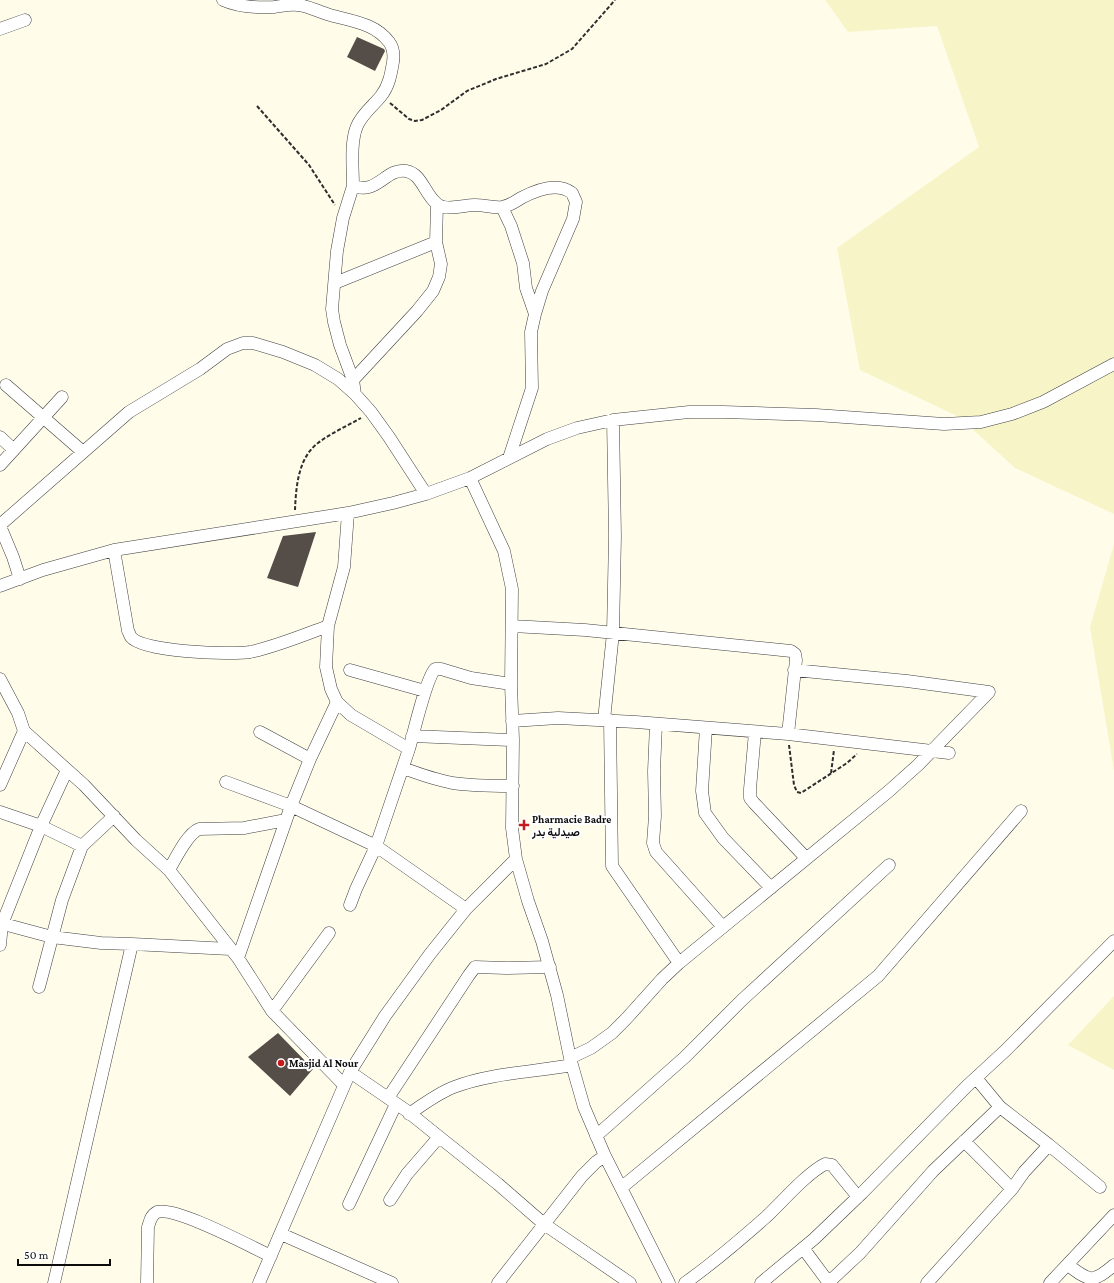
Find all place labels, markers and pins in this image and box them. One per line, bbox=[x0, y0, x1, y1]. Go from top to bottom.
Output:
place label: Pharmacie Badre صيدلية بدر bbox=[531, 813, 611, 839]
marker: Pharmacie Badre صيدلية بدر bbox=[519, 820, 529, 830]
place label: Masjid Al Nour bbox=[289, 1057, 359, 1070]
marker: Masjid Al Nour bbox=[276, 1058, 286, 1068]

